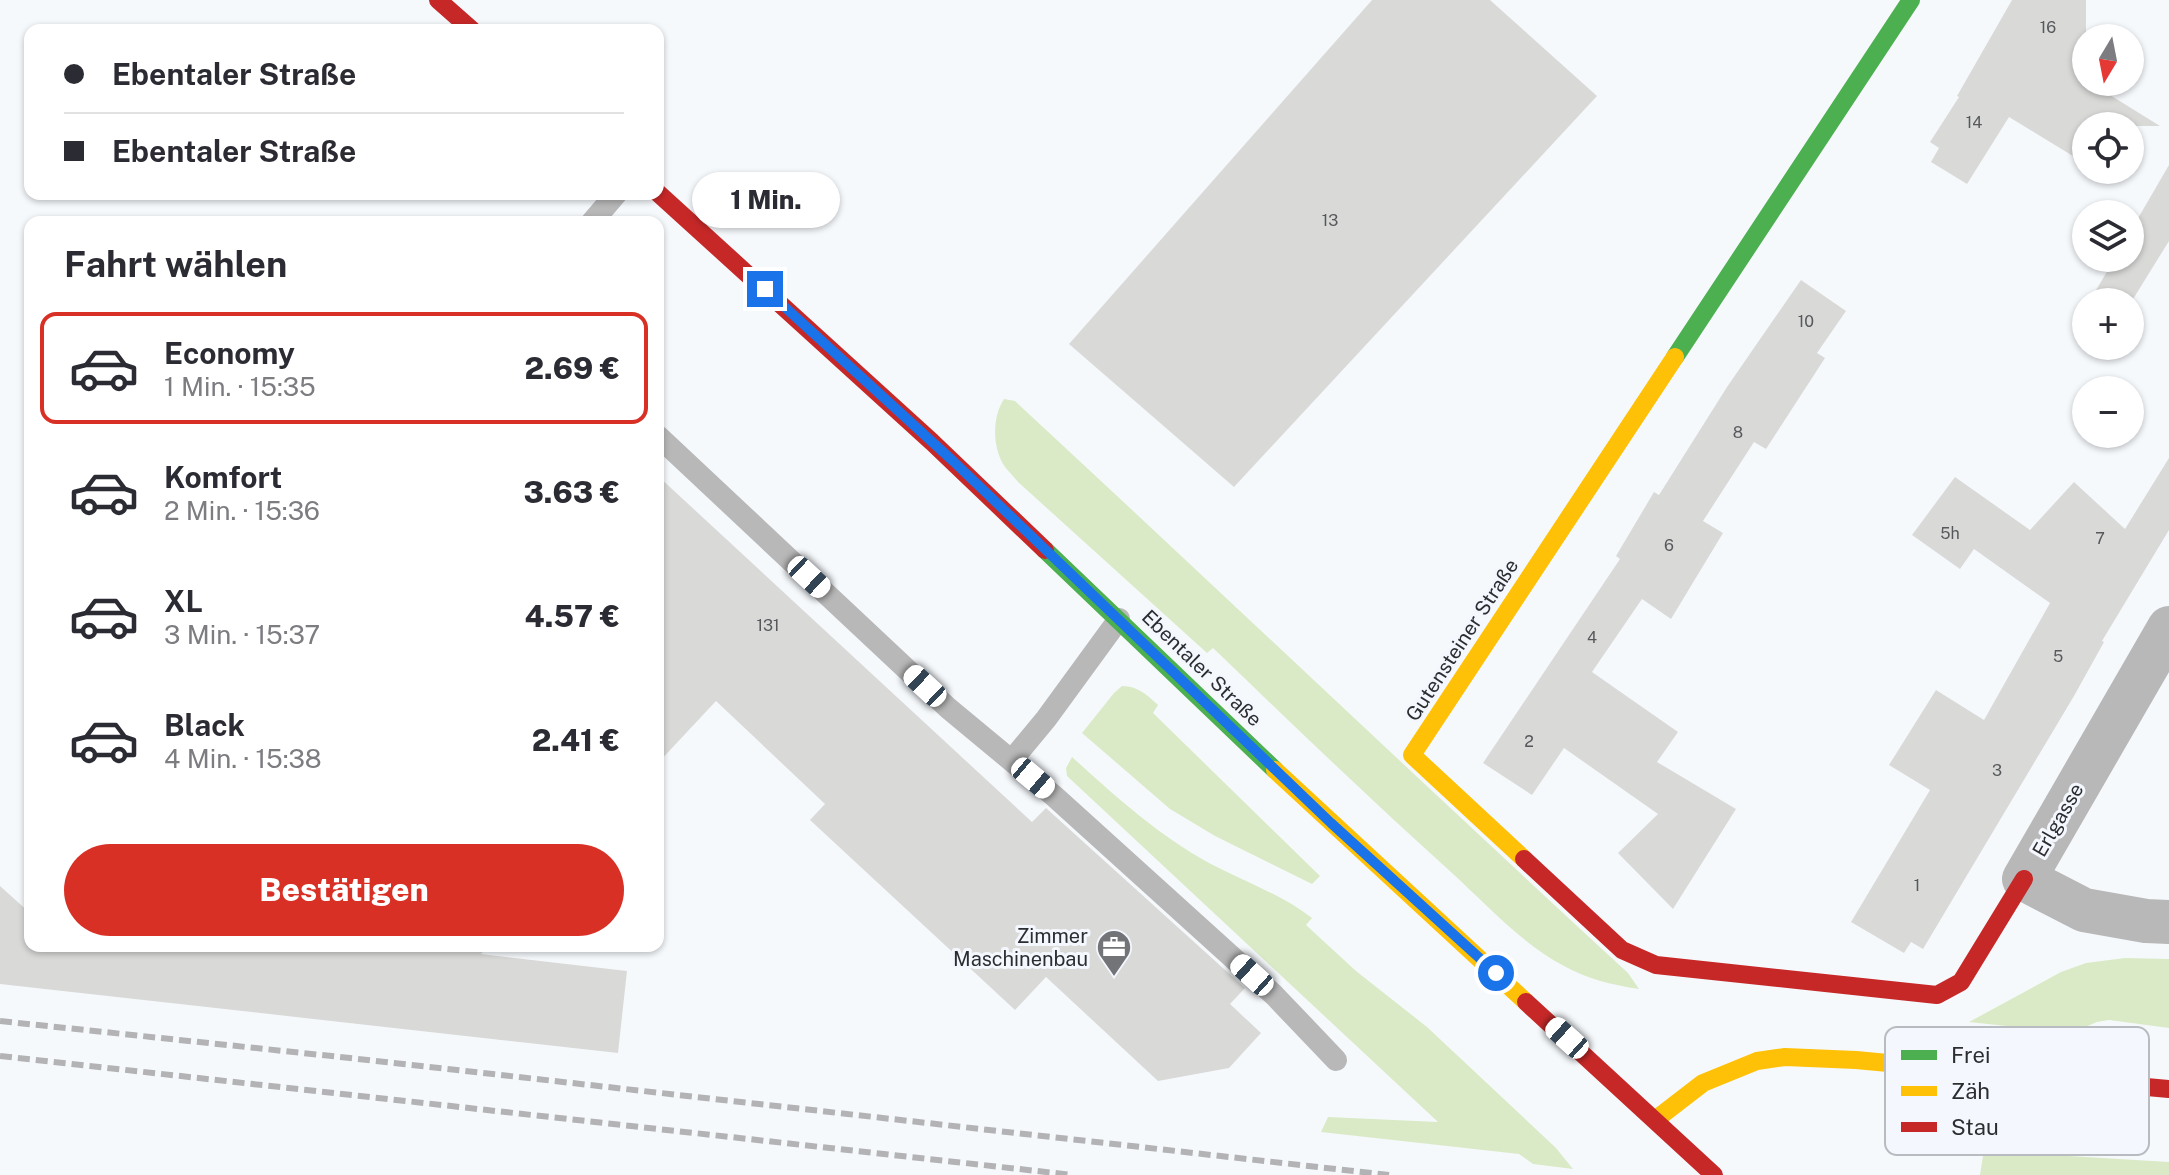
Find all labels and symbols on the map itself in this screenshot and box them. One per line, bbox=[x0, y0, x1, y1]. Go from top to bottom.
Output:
house number: 16 bbox=[2040, 18, 2056, 37]
north arrow bbox=[2072, 24, 2144, 96]
house number: 14 bbox=[1966, 113, 1982, 132]
callout: 1 Min. bbox=[691, 173, 839, 229]
house number: 13 bbox=[1322, 211, 1338, 230]
route end bbox=[747, 271, 783, 307]
house number: 10 bbox=[1798, 312, 1814, 331]
house number: 8 bbox=[1733, 423, 1743, 442]
house number: 5h bbox=[1940, 524, 1960, 543]
house number: 7 bbox=[2095, 529, 2105, 548]
house number: 6 bbox=[1664, 536, 1674, 555]
car bbox=[783, 552, 835, 602]
street label: Gutensteiner Straße bbox=[1401, 554, 1523, 726]
street label: Ebentaler Straße bbox=[1137, 605, 1267, 731]
house number: 131 bbox=[756, 616, 780, 635]
house number: 4 bbox=[1587, 628, 1597, 647]
house number: 5 bbox=[2053, 647, 2063, 666]
car bbox=[899, 661, 951, 711]
house number: 2 bbox=[1524, 732, 1534, 751]
car bbox=[1007, 753, 1059, 803]
house number: 3 bbox=[1992, 761, 2002, 780]
street label: Erlgasse bbox=[2027, 779, 2089, 861]
house number: 1 bbox=[1914, 876, 1920, 895]
place label: Zimmer Maschinenbau bbox=[953, 924, 1088, 971]
office icon: Zimmer Maschinenbau bbox=[1095, 928, 1133, 978]
car bbox=[1226, 950, 1278, 1000]
route start bbox=[1478, 955, 1514, 991]
car bbox=[1541, 1013, 1593, 1063]
legend bbox=[1885, 1027, 2149, 1155]
text: Frei bbox=[1951, 1042, 1990, 1068]
text: Zäh bbox=[1951, 1078, 1990, 1104]
text: Stau bbox=[1951, 1114, 1999, 1140]

